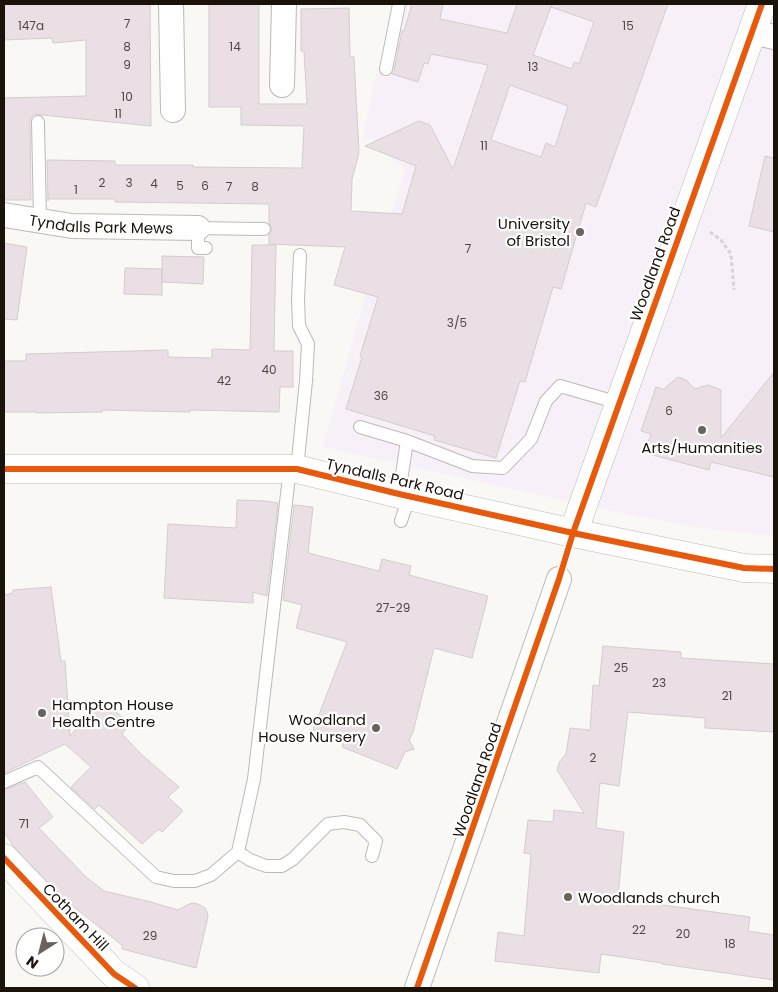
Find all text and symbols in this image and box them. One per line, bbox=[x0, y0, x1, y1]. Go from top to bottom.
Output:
house number: 7 bbox=[124, 15, 131, 32]
house number: 147a bbox=[18, 17, 44, 34]
house number: 15 bbox=[622, 17, 634, 34]
house number: 8 bbox=[123, 38, 131, 55]
house number: 14 bbox=[229, 38, 241, 55]
house number: 9 bbox=[123, 56, 131, 73]
house number: 13 bbox=[528, 58, 538, 75]
house number: 10 bbox=[121, 88, 133, 105]
house number: 11 bbox=[114, 105, 122, 122]
house number: 11 bbox=[480, 137, 488, 154]
house number: 2 bbox=[99, 174, 106, 191]
house number: 3 bbox=[125, 174, 133, 191]
house number: 4 bbox=[150, 175, 158, 192]
house number: 5 bbox=[176, 177, 184, 194]
house number: 6 bbox=[201, 177, 209, 194]
house number: 7 bbox=[226, 178, 233, 195]
house number: 8 bbox=[251, 178, 259, 195]
house number: 1 bbox=[74, 181, 78, 198]
street label: Woodland Road bbox=[625, 204, 685, 324]
street label: Tyndalls Park Mews bbox=[28, 209, 174, 238]
place label: University of Bristol bbox=[498, 213, 571, 251]
marker: University of Bristol bbox=[574, 226, 586, 238]
house number: 7 bbox=[465, 240, 472, 257]
house number: 3/5 bbox=[447, 314, 467, 331]
house number: 40 bbox=[261, 361, 277, 378]
house number: 42 bbox=[217, 372, 231, 389]
house number: 36 bbox=[374, 387, 388, 404]
house number: 6 bbox=[665, 402, 673, 419]
marker: Arts/Humanities bbox=[696, 424, 708, 436]
place label: Arts/Humanities bbox=[641, 437, 763, 458]
street label: Tyndalls Park Road bbox=[324, 453, 466, 505]
house number: 27-29 bbox=[376, 599, 410, 616]
house number: 25 bbox=[614, 659, 628, 676]
house number: 23 bbox=[652, 674, 666, 691]
house number: 21 bbox=[722, 687, 732, 704]
place label: Hampton House Health Centre bbox=[52, 694, 174, 732]
marker: Hampton House Health Centre bbox=[36, 707, 48, 719]
place label: Woodland House Nursery bbox=[258, 709, 367, 747]
street label: Woodland Road bbox=[447, 720, 507, 840]
marker: Woodland House Nursery bbox=[370, 722, 382, 734]
house number: 2 bbox=[590, 749, 597, 766]
house number: 71 bbox=[19, 815, 29, 832]
street label: Cotham Hill bbox=[38, 878, 114, 956]
place label: Woodlands church bbox=[578, 887, 720, 908]
marker: Woodlands church bbox=[562, 891, 574, 903]
house number: 22 bbox=[632, 921, 646, 938]
house number: 20 bbox=[676, 925, 690, 942]
north arrow bbox=[15, 927, 65, 977]
house number: 29 bbox=[143, 927, 157, 944]
house number: 18 bbox=[724, 935, 736, 952]
text: N bbox=[22, 951, 42, 974]

